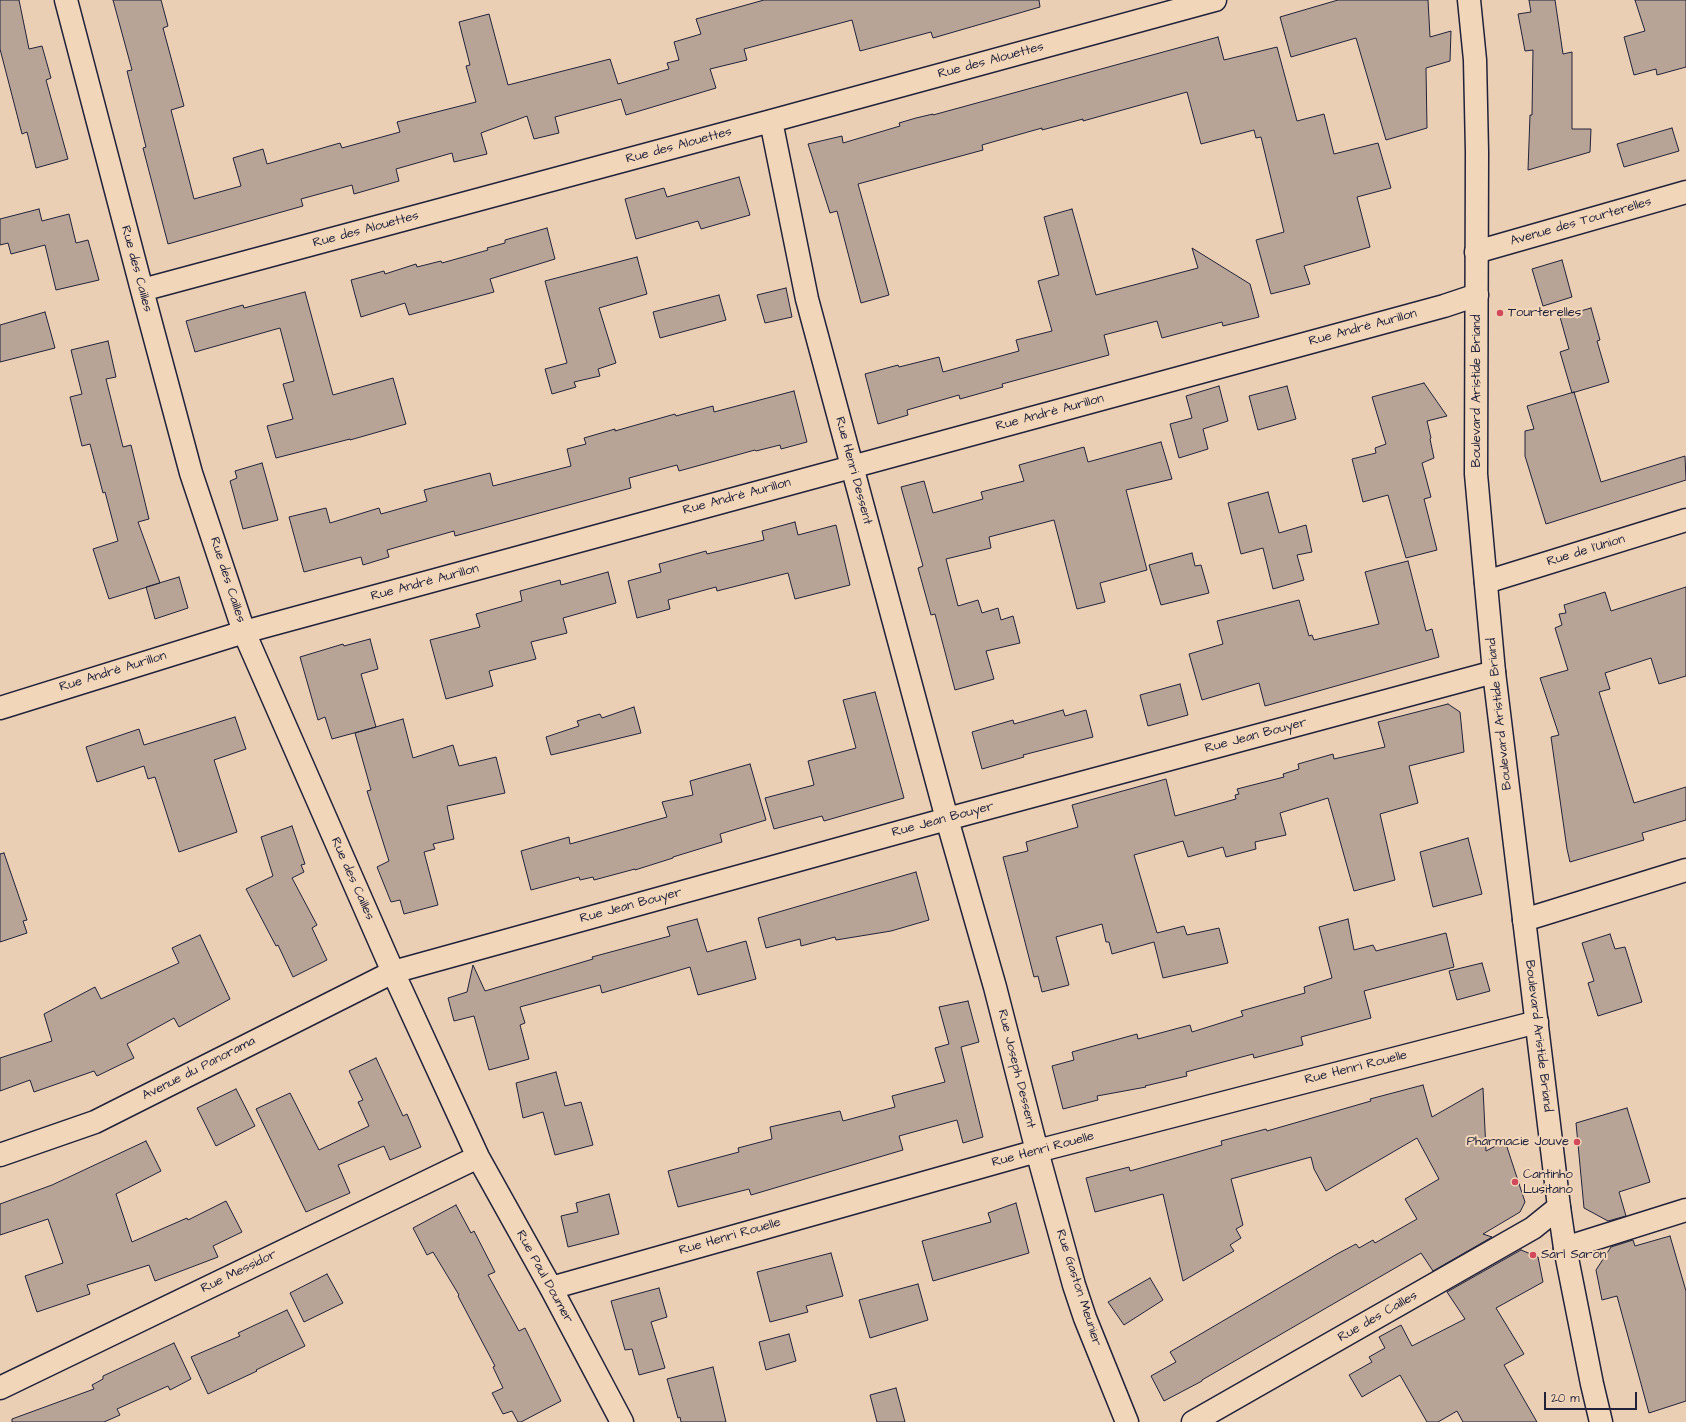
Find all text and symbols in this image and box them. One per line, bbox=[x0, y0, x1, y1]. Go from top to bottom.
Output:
street label: Rue des Alouettes bbox=[936, 39, 1046, 83]
street label: Rue des Alouettes bbox=[624, 124, 734, 168]
street label: Avenue des Tourterelles bbox=[1509, 194, 1653, 250]
street label: Rue des Alouettes bbox=[311, 208, 421, 252]
street label: Rue des Cailles bbox=[117, 224, 155, 314]
place label: Tourterelles bbox=[1508, 305, 1581, 321]
street label: Rue André Aurillon bbox=[1307, 306, 1419, 350]
marker: Tourterelles bbox=[1495, 308, 1505, 318]
street label: Boulevard Aristide Briand bbox=[1469, 315, 1485, 467]
street label: Rue André Aurillon bbox=[994, 391, 1106, 435]
street label: Rue Henri Dessent bbox=[831, 415, 875, 527]
street label: Rue André Aurillon bbox=[681, 475, 793, 519]
street label: Rue de l'Union bbox=[1545, 532, 1627, 570]
street label: Rue des Cailles bbox=[206, 535, 248, 625]
street label: Rue André Aurillon bbox=[369, 561, 481, 605]
street label: Boulevard Aristide Briand bbox=[1484, 637, 1516, 791]
street label: Rue André Aurillon bbox=[58, 648, 168, 696]
street label: Rue Jean Bouyer bbox=[1203, 715, 1309, 757]
street label: Rue Jean Bouyer bbox=[890, 799, 996, 841]
street label: Rue des Cailles bbox=[327, 835, 377, 923]
street label: Rue Jean Bouyer bbox=[578, 885, 684, 927]
street label: Boulevard Aristide Briand bbox=[1521, 959, 1555, 1113]
street label: Rue Joseph Dessent bbox=[994, 1008, 1038, 1130]
street label: Avenue du Panorama bbox=[140, 1034, 258, 1104]
street label: Rue Henri Rouelle bbox=[1303, 1048, 1409, 1088]
street label: Rue Henri Rouelle bbox=[990, 1129, 1096, 1171]
place label: Pharmacie Jouve bbox=[1467, 1134, 1569, 1150]
marker: Pharmacie Jouve bbox=[1572, 1137, 1582, 1147]
place label: Cantinho Lusitano bbox=[1523, 1167, 1573, 1198]
marker: Cantinho Lusitano bbox=[1510, 1177, 1520, 1187]
street label: Rue Henri Rouelle bbox=[677, 1215, 783, 1259]
street label: Rue Paul Doumer bbox=[512, 1228, 576, 1326]
street label: Rue Gaston Meunier bbox=[1052, 1228, 1104, 1348]
street label: Rue Messidor bbox=[199, 1247, 279, 1297]
place label: Sarl Saron bbox=[1541, 1247, 1606, 1263]
marker: Sarl Saron bbox=[1528, 1250, 1538, 1260]
street label: Rue des Cailles bbox=[1336, 1288, 1420, 1346]
scale bar bbox=[1546, 1384, 1639, 1410]
text: 20 m bbox=[1551, 1390, 1580, 1407]

